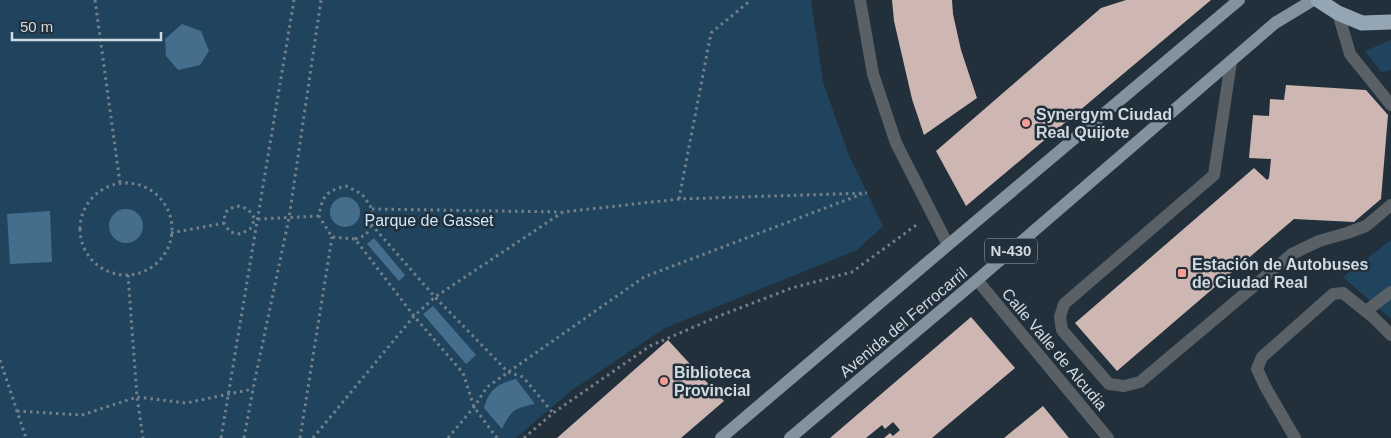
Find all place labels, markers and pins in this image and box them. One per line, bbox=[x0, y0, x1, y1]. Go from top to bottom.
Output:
place label: Synergym Ciudad Real Quijote bbox=[1036, 106, 1172, 141]
marker: Synergym Ciudad Real Quijote bbox=[1020, 117, 1032, 129]
place label: Estación de Autobuses de Ciudad Real bbox=[1192, 256, 1368, 291]
marker: Estación de Autobuses de Ciudad Real bbox=[1176, 267, 1188, 279]
place label: Biblioteca Provincial bbox=[674, 364, 751, 399]
marker: Biblioteca Provincial bbox=[658, 375, 670, 387]

